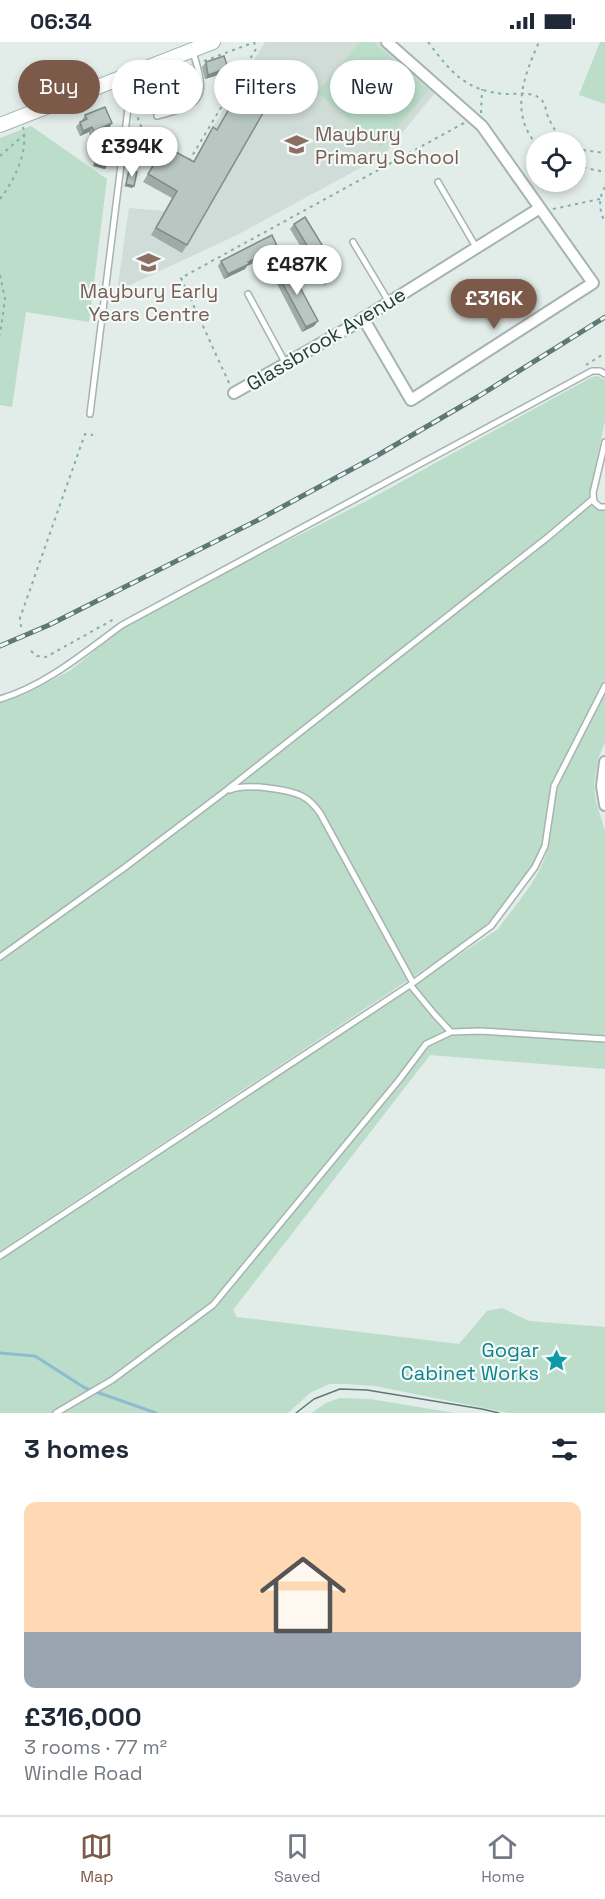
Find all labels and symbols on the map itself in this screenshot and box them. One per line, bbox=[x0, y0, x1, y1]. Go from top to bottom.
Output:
place label: Maybury Primary School bbox=[315, 121, 459, 170]
pin: £394K bbox=[90, 127, 174, 178]
school or university icon: Maybury Primary School bbox=[284, 132, 310, 158]
pin: £487K bbox=[255, 245, 339, 296]
school or university icon: Maybury Early Years Centre bbox=[136, 250, 162, 276]
place label: Maybury Early Years Centre bbox=[80, 278, 218, 327]
pin: £316K bbox=[452, 279, 536, 330]
street label: Glassbrook Avenue bbox=[241, 281, 411, 397]
place label: Gogar Cabinet Works bbox=[401, 1337, 539, 1386]
place icon: Gogar Cabinet Works bbox=[544, 1348, 570, 1374]

